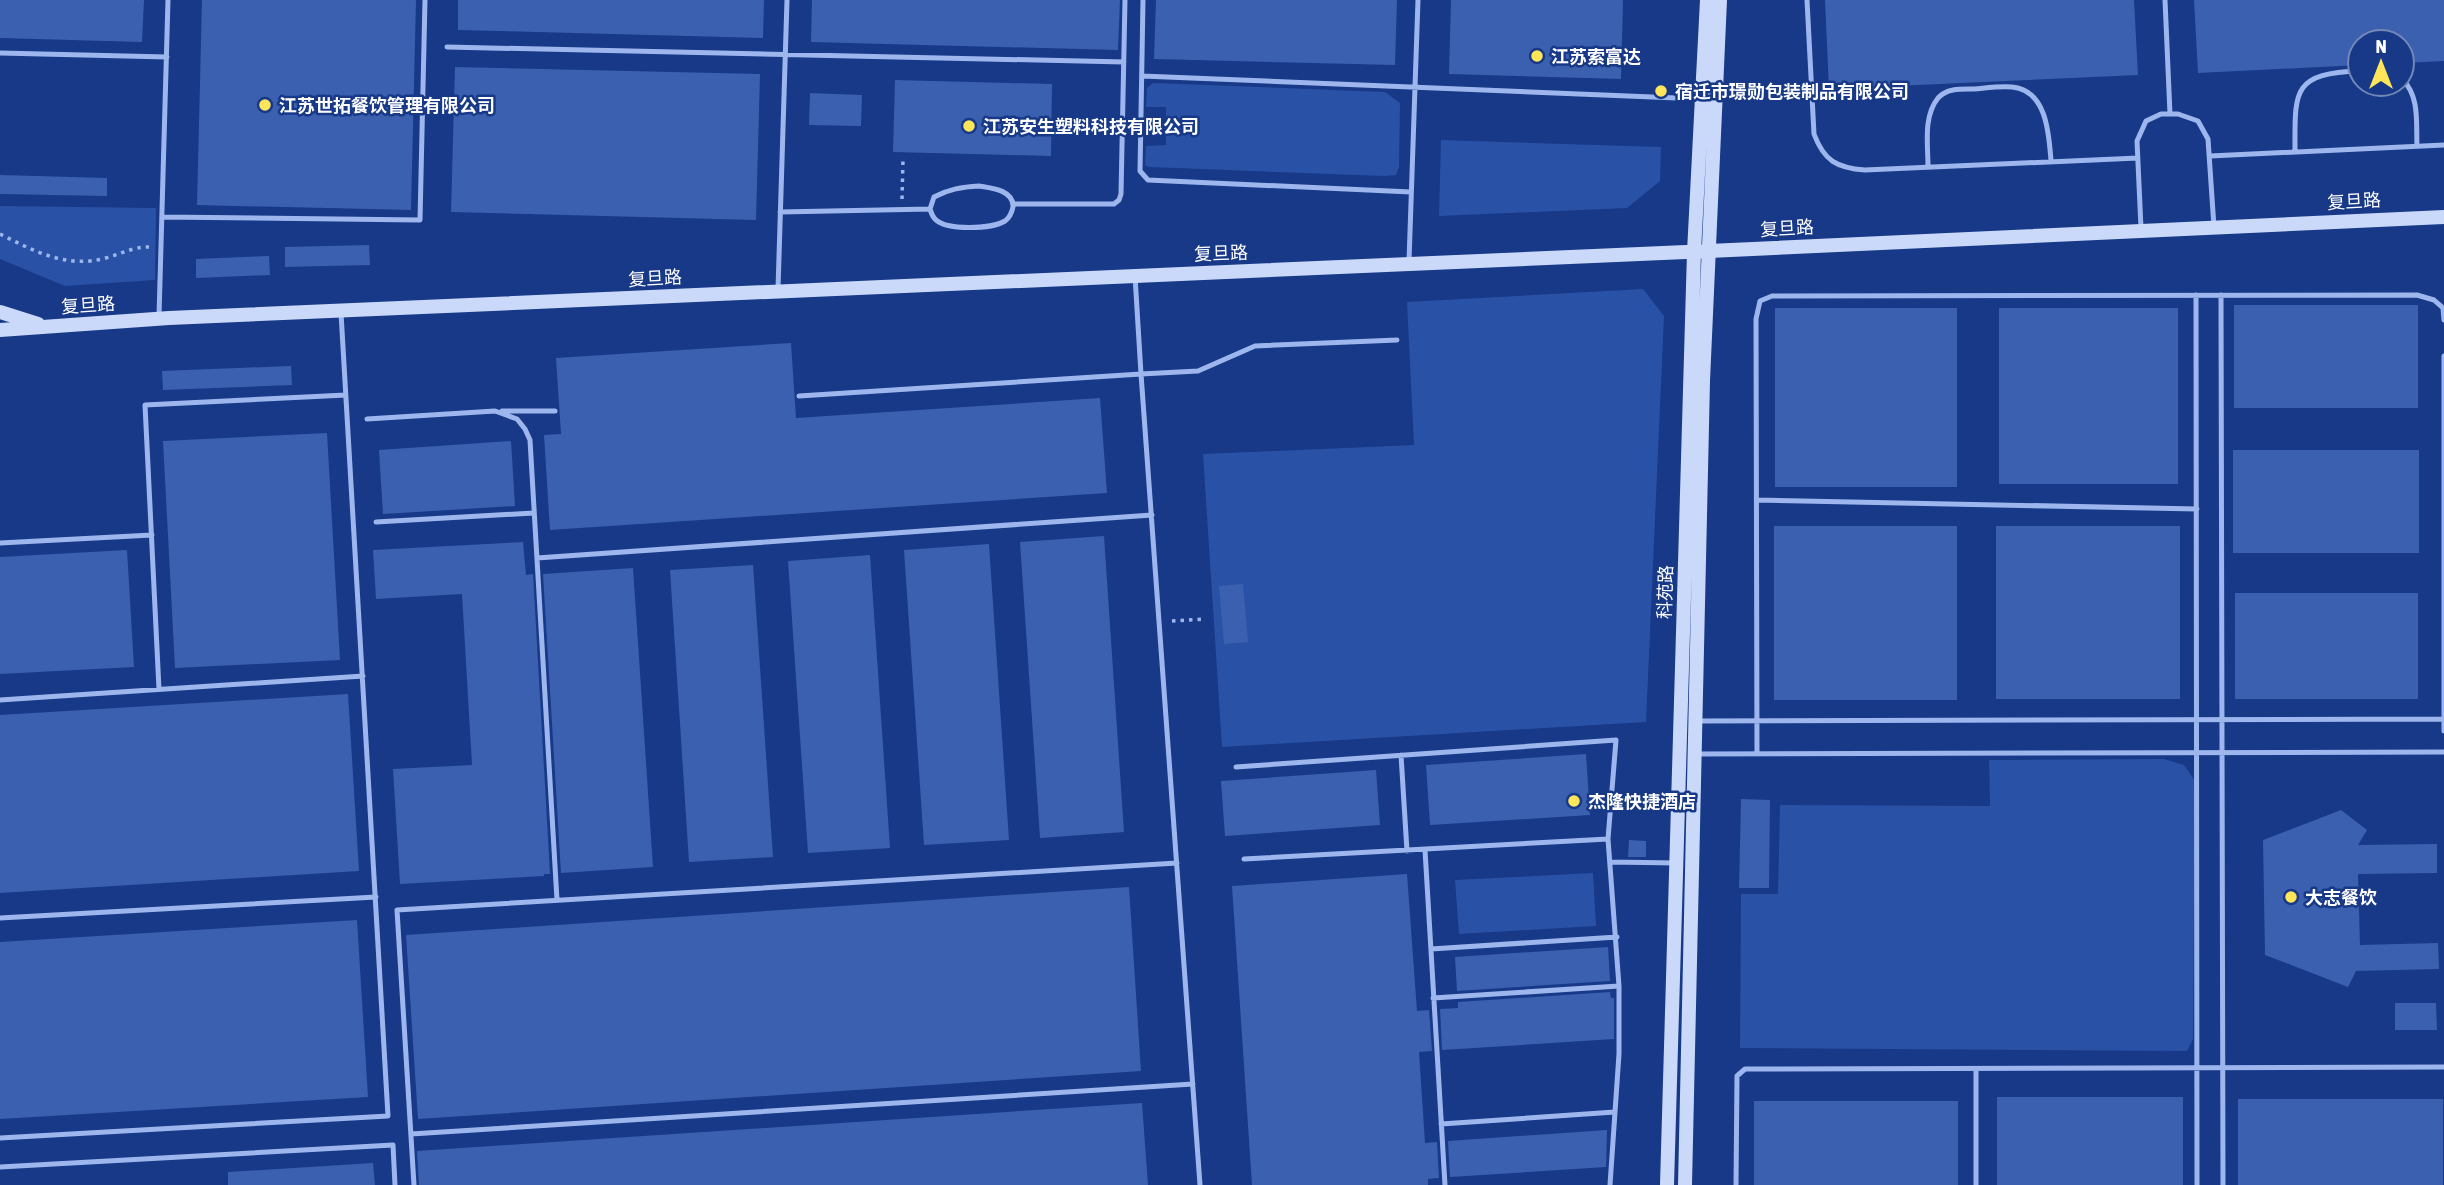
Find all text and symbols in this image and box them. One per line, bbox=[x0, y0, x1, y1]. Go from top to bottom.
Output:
north arrow bbox=[2346, 28, 2416, 98]
text: N bbox=[2375, 35, 2387, 57]
place label: 江苏索富达 bbox=[1551, 46, 1641, 67]
marker: 江苏索富达 bbox=[1529, 48, 1545, 64]
place label: 宿迁市璟勋包装制品有限公司 bbox=[1675, 81, 1909, 102]
marker: 宿迁市璟勋包装制品有限公司 bbox=[1653, 83, 1669, 99]
place label: 江苏世拓餐饮管理有限公司 bbox=[279, 95, 495, 116]
marker: 江苏世拓餐饮管理有限公司 bbox=[257, 97, 273, 113]
place label: 江苏安生塑料科技有限公司 bbox=[983, 116, 1199, 137]
marker: 江苏安生塑料科技有限公司 bbox=[961, 118, 977, 134]
street label: 复旦路 bbox=[2326, 189, 2382, 213]
street label: 复旦路 bbox=[1759, 216, 1815, 240]
street label: 复旦路 bbox=[1194, 242, 1248, 264]
street label: 复旦路 bbox=[627, 266, 683, 290]
street label: 复旦路 bbox=[60, 293, 116, 317]
street label: 科苑路 bbox=[1654, 565, 1676, 619]
place label: 杰隆快捷酒店 bbox=[1588, 791, 1696, 812]
marker: 杰隆快捷酒店 bbox=[1566, 793, 1582, 809]
place label: 大志餐饮 bbox=[2305, 887, 2377, 908]
marker: 大志餐饮 bbox=[2283, 889, 2299, 905]

